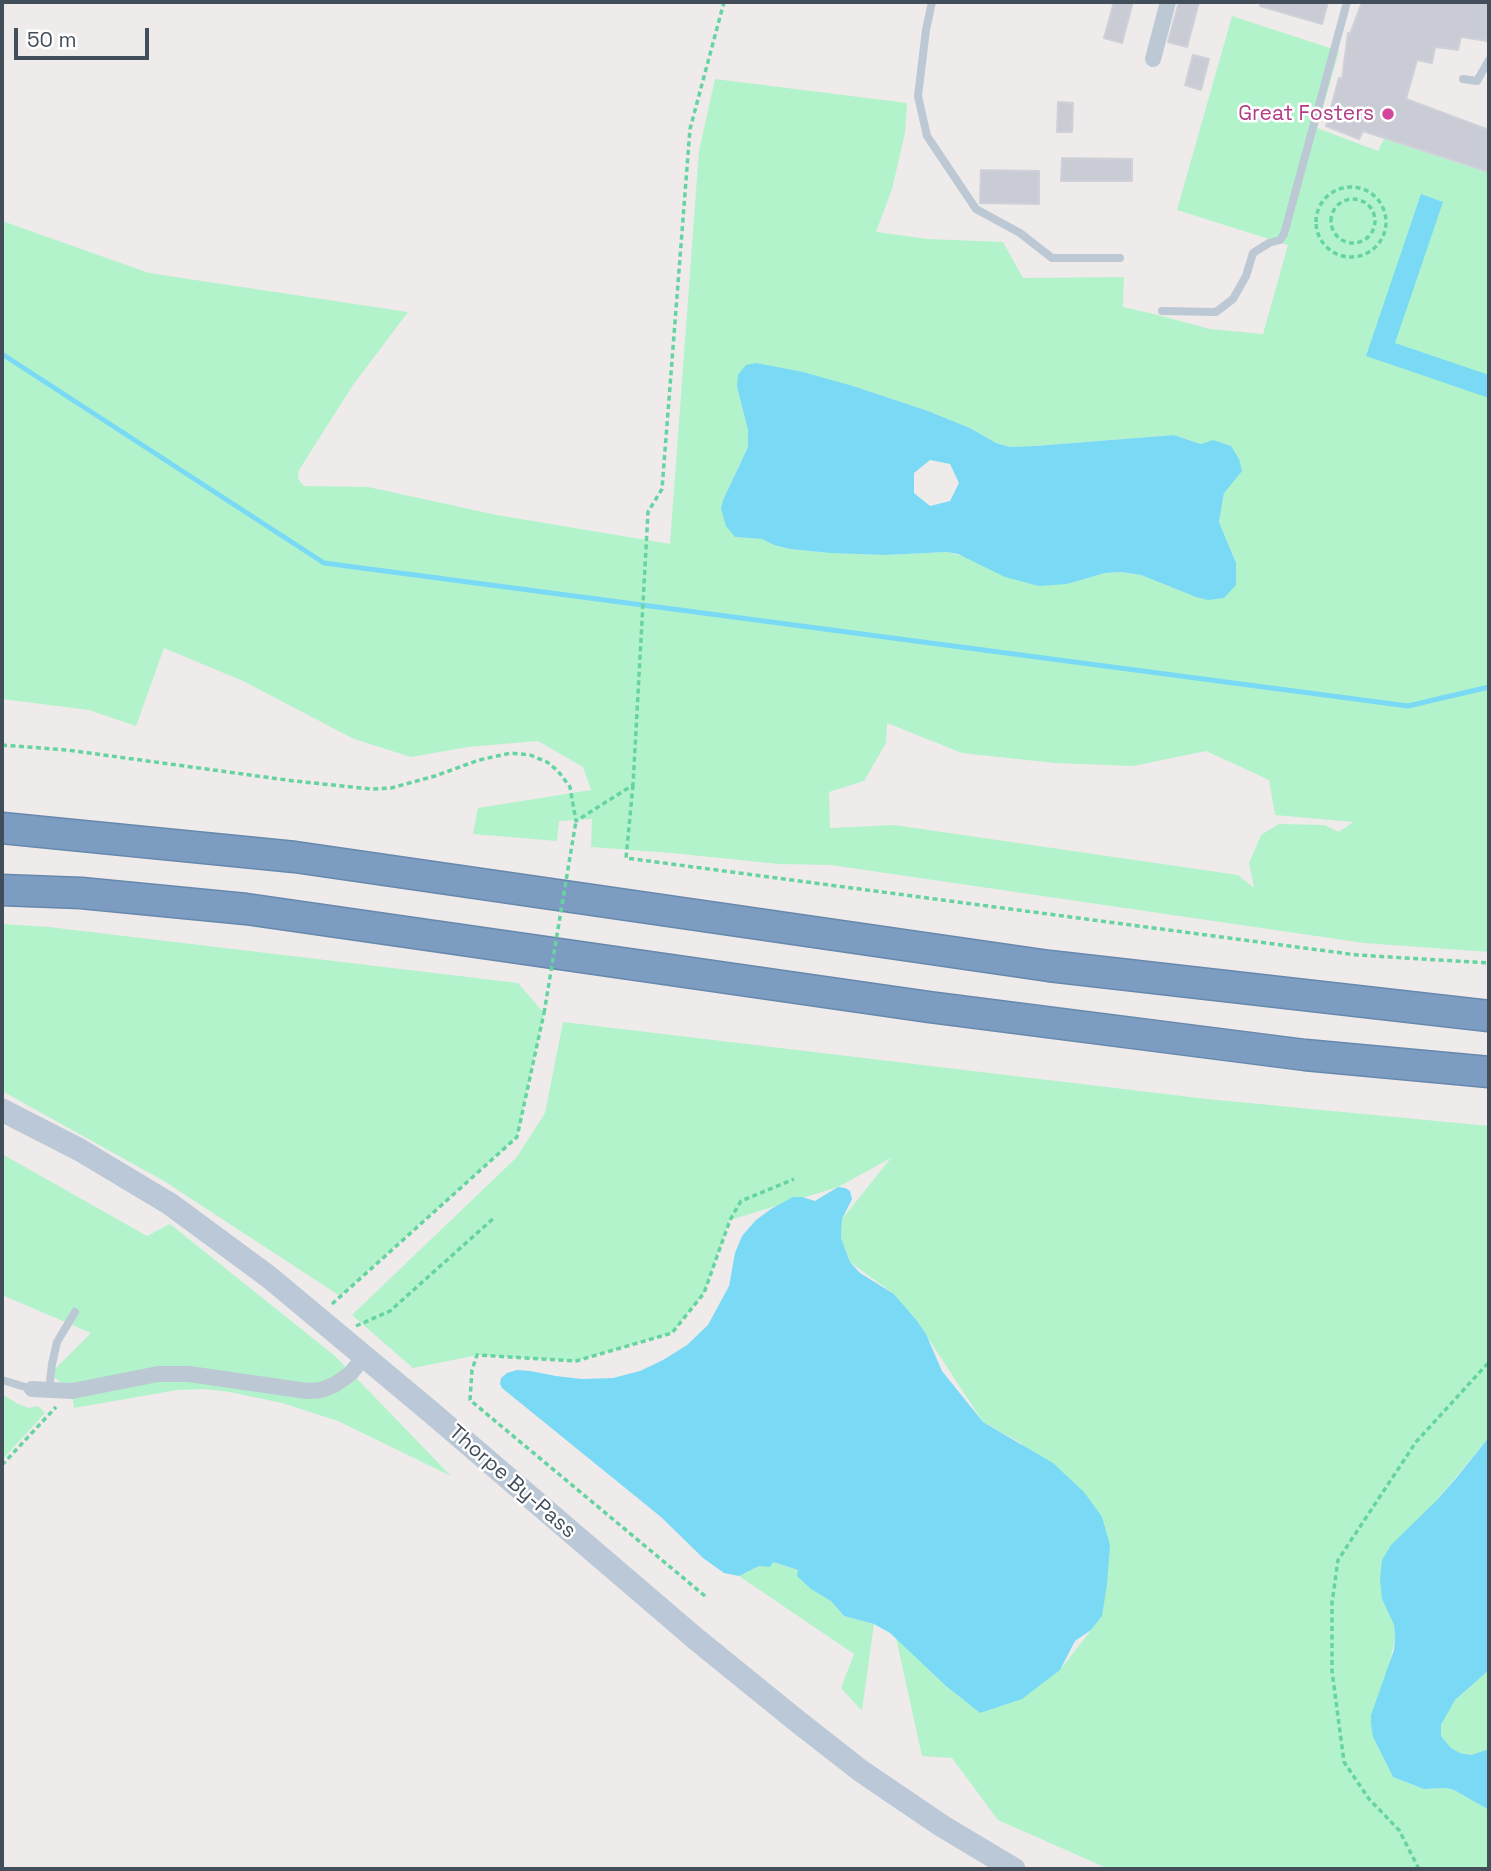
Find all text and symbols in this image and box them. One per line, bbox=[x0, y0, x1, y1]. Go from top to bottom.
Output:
scale bar bbox=[18, 14, 152, 58]
text: 50 m bbox=[27, 26, 77, 53]
place label: Great Fosters bbox=[1238, 101, 1374, 127]
marker: Great Fosters bbox=[1380, 106, 1396, 122]
street label: Thorpe By-Pass bbox=[443, 1420, 581, 1544]

